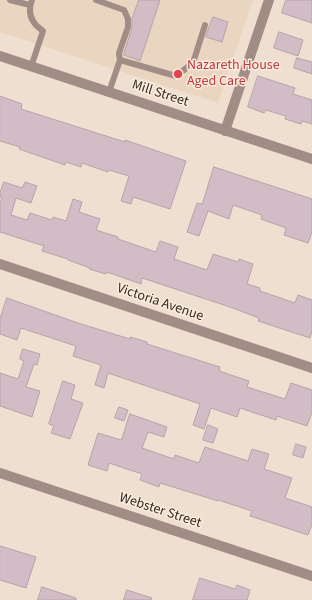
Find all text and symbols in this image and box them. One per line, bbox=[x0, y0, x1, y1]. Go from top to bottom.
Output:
place label: Nazareth House Aged Care bbox=[187, 58, 280, 90]
marker: Nazareth House Aged Care bbox=[172, 68, 184, 80]
street label: Mill Street bbox=[130, 77, 190, 111]
street label: Victoria Avenue bbox=[115, 280, 205, 326]
street label: Webster Street bbox=[117, 490, 203, 532]

